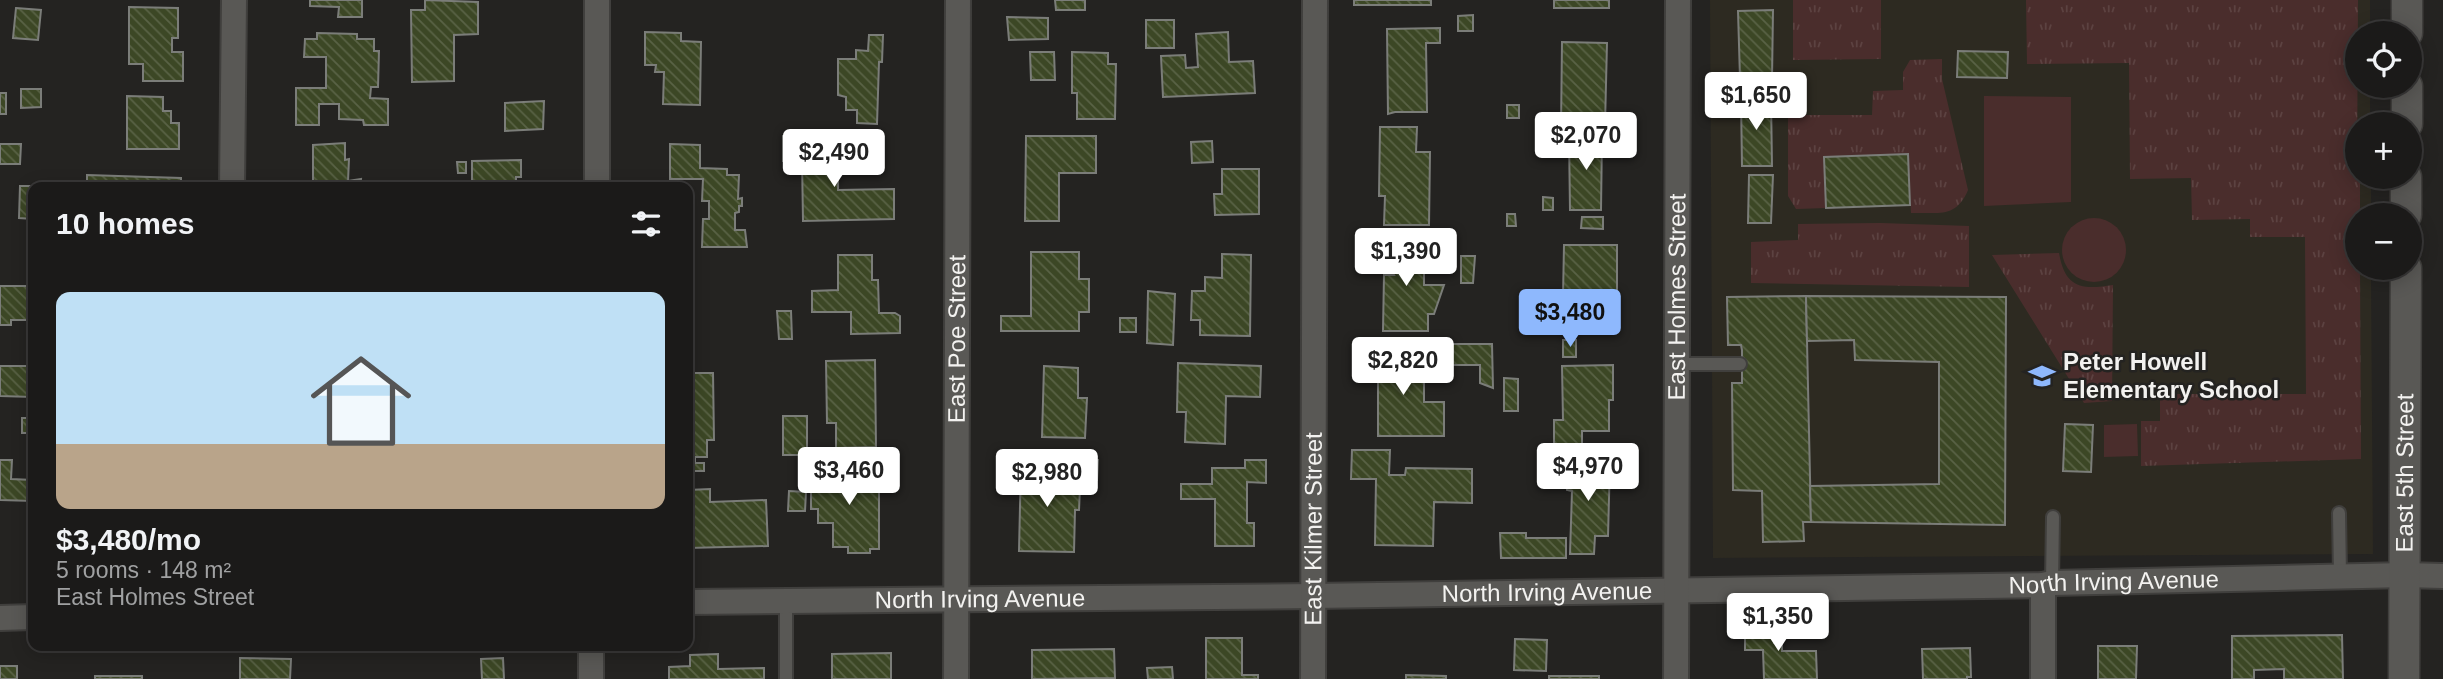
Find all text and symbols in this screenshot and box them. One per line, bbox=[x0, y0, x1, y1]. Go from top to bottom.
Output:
map controls bbox=[2345, 21, 2422, 280]
button: locate bbox=[2345, 21, 2422, 98]
pin: $1,650 bbox=[1699, 72, 1813, 132]
text: $1,650 bbox=[1721, 82, 1791, 108]
button: + bbox=[2345, 112, 2422, 189]
pin: $2,070 bbox=[1529, 113, 1643, 172]
text: $2,070 bbox=[1551, 122, 1621, 148]
pin: $2,490 bbox=[777, 130, 891, 189]
text: $2,490 bbox=[799, 139, 869, 165]
street label: East Holmes Street bbox=[1663, 193, 1690, 400]
button: − bbox=[2345, 203, 2422, 280]
icon: filters bbox=[627, 205, 665, 243]
text: 10 homes bbox=[56, 207, 194, 240]
pin: $1,390 bbox=[1349, 229, 1463, 288]
text: $1,390 bbox=[1371, 238, 1441, 264]
street label: East Poe Street bbox=[943, 255, 970, 423]
pin: $3,480 bbox=[1513, 290, 1627, 349]
text: $3,480 bbox=[1535, 299, 1605, 325]
icon: home bbox=[298, 338, 424, 464]
pin: $2,820 bbox=[1346, 338, 1460, 397]
text: $2,820 bbox=[1368, 347, 1438, 373]
place label: Peter Howell Elementary School bbox=[2063, 348, 2279, 403]
school or university icon: Peter Howell Elementary School bbox=[2027, 361, 2057, 391]
street label: East 5th Street bbox=[2391, 393, 2418, 552]
street label: East Kilmer Street bbox=[1299, 432, 1327, 626]
pin: $4,970 bbox=[1531, 444, 1645, 503]
pin: $3,460 bbox=[792, 448, 906, 507]
pin: $2,980 bbox=[990, 449, 1104, 509]
text: $4,970 bbox=[1553, 453, 1623, 479]
text: $3,460 bbox=[814, 457, 884, 483]
text: $2,980 bbox=[1012, 459, 1082, 485]
text: $3,480/mo bbox=[56, 523, 201, 556]
text: 5 rooms · 148 m² bbox=[56, 557, 231, 583]
street label: North Irving Avenue bbox=[2008, 565, 2219, 599]
street label: North Irving Avenue bbox=[1441, 577, 1652, 607]
text: East Holmes Street bbox=[56, 584, 254, 610]
street label: North Irving Avenue bbox=[875, 584, 1085, 613]
pin: $1,350 bbox=[1721, 594, 1835, 653]
text: $1,350 bbox=[1743, 603, 1813, 629]

